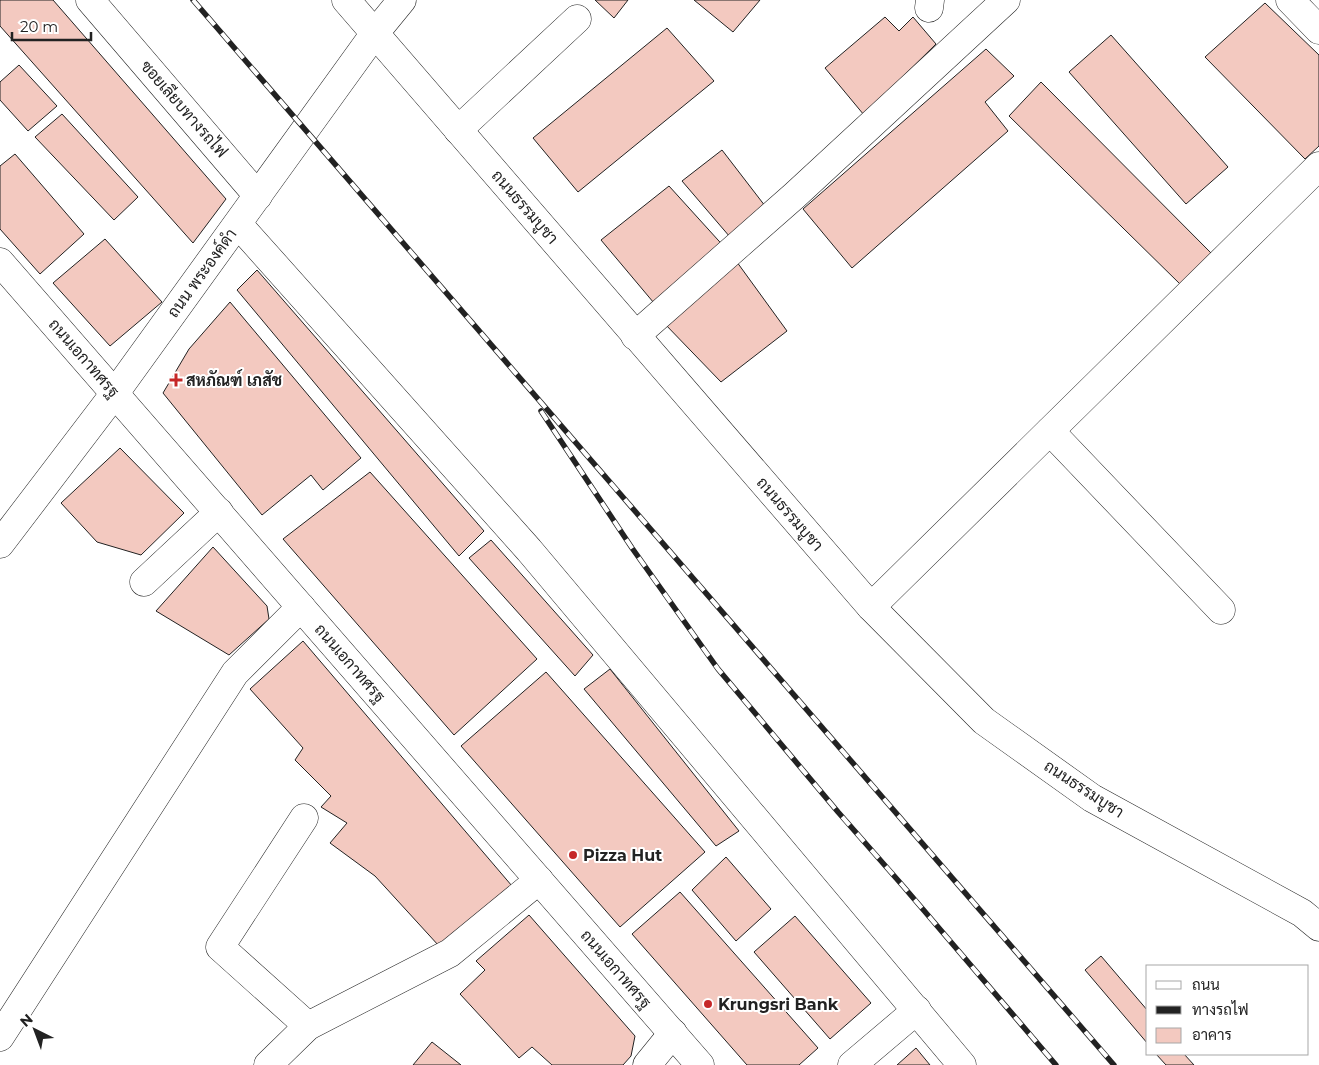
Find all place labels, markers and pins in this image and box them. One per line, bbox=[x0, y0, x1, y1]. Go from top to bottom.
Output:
place label: สหภัณฑ์ เภสัช bbox=[186, 369, 282, 390]
marker: สหภัณฑ์ เภสัช bbox=[170, 374, 182, 386]
place label: Pizza Hut bbox=[583, 846, 662, 865]
marker: Pizza Hut bbox=[567, 849, 579, 861]
place label: Krungsri Bank bbox=[718, 995, 839, 1014]
marker: Krungsri Bank bbox=[702, 998, 714, 1010]

